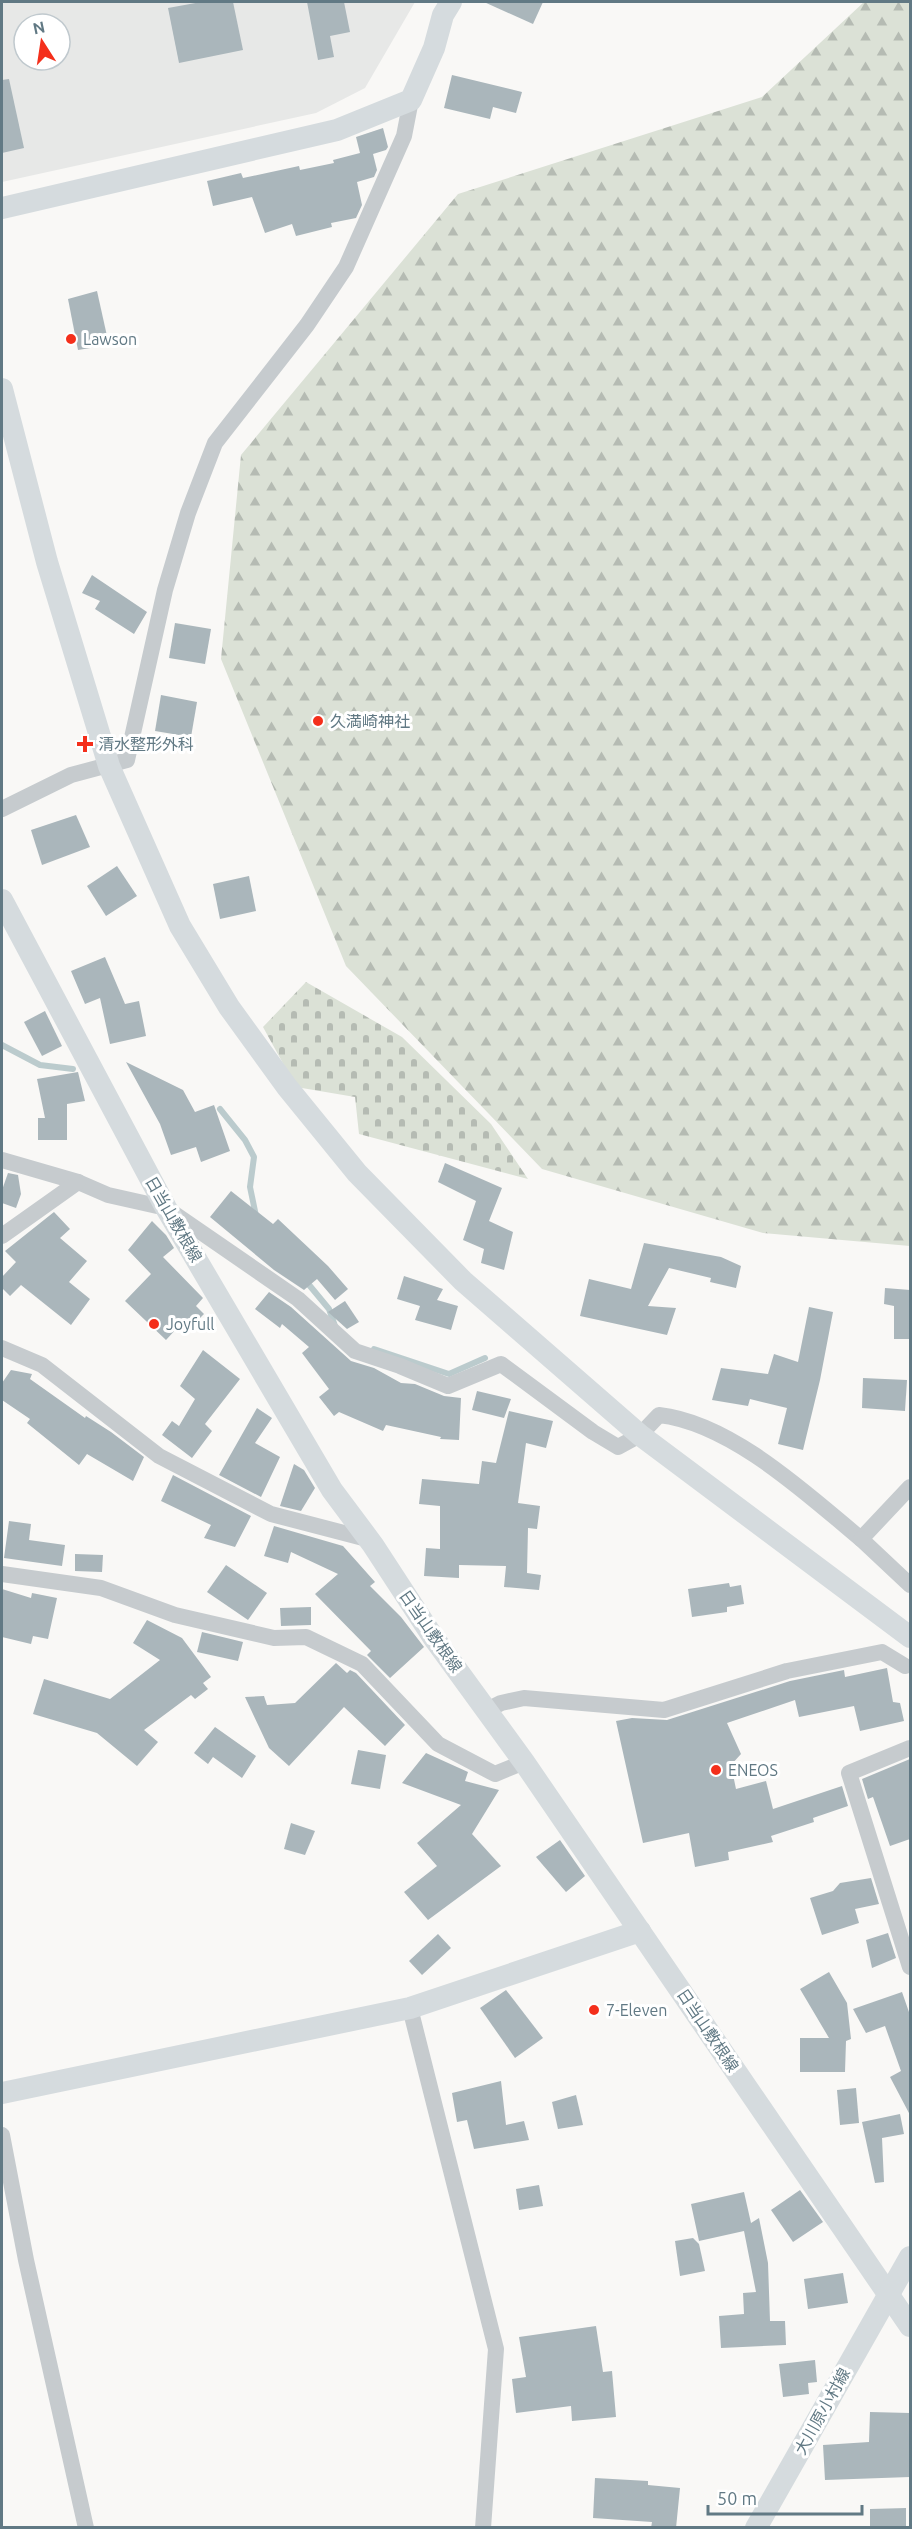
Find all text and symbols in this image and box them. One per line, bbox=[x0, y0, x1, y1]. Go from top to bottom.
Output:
north arrow bbox=[12, 12, 72, 72]
text: N bbox=[31, 17, 47, 37]
place label: Lawson bbox=[83, 330, 137, 348]
marker: Lawson bbox=[64, 332, 78, 346]
place label: 久満崎神社 bbox=[330, 712, 410, 730]
marker: 久満崎神社 bbox=[311, 714, 325, 728]
marker: 清水整形外科 bbox=[76, 735, 94, 753]
place label: 清水整形外科 bbox=[98, 735, 194, 753]
street label: 日当山敷根線 bbox=[142, 1173, 206, 1265]
place label: Joyfull bbox=[166, 1315, 215, 1333]
marker: Joyfull bbox=[147, 1317, 161, 1331]
street label: 日当山敷根線 bbox=[396, 1587, 466, 1675]
place label: ENEOS bbox=[728, 1761, 778, 1779]
marker: ENEOS bbox=[709, 1763, 723, 1777]
street label: 日当山敷根線 bbox=[674, 1985, 742, 2075]
place label: 7-Eleven bbox=[606, 2001, 667, 2019]
marker: 7-Eleven bbox=[587, 2003, 601, 2017]
street label: 大川原小村線 bbox=[791, 2365, 853, 2457]
scale bar bbox=[708, 2478, 862, 2516]
text: 50 m bbox=[717, 2488, 757, 2508]

